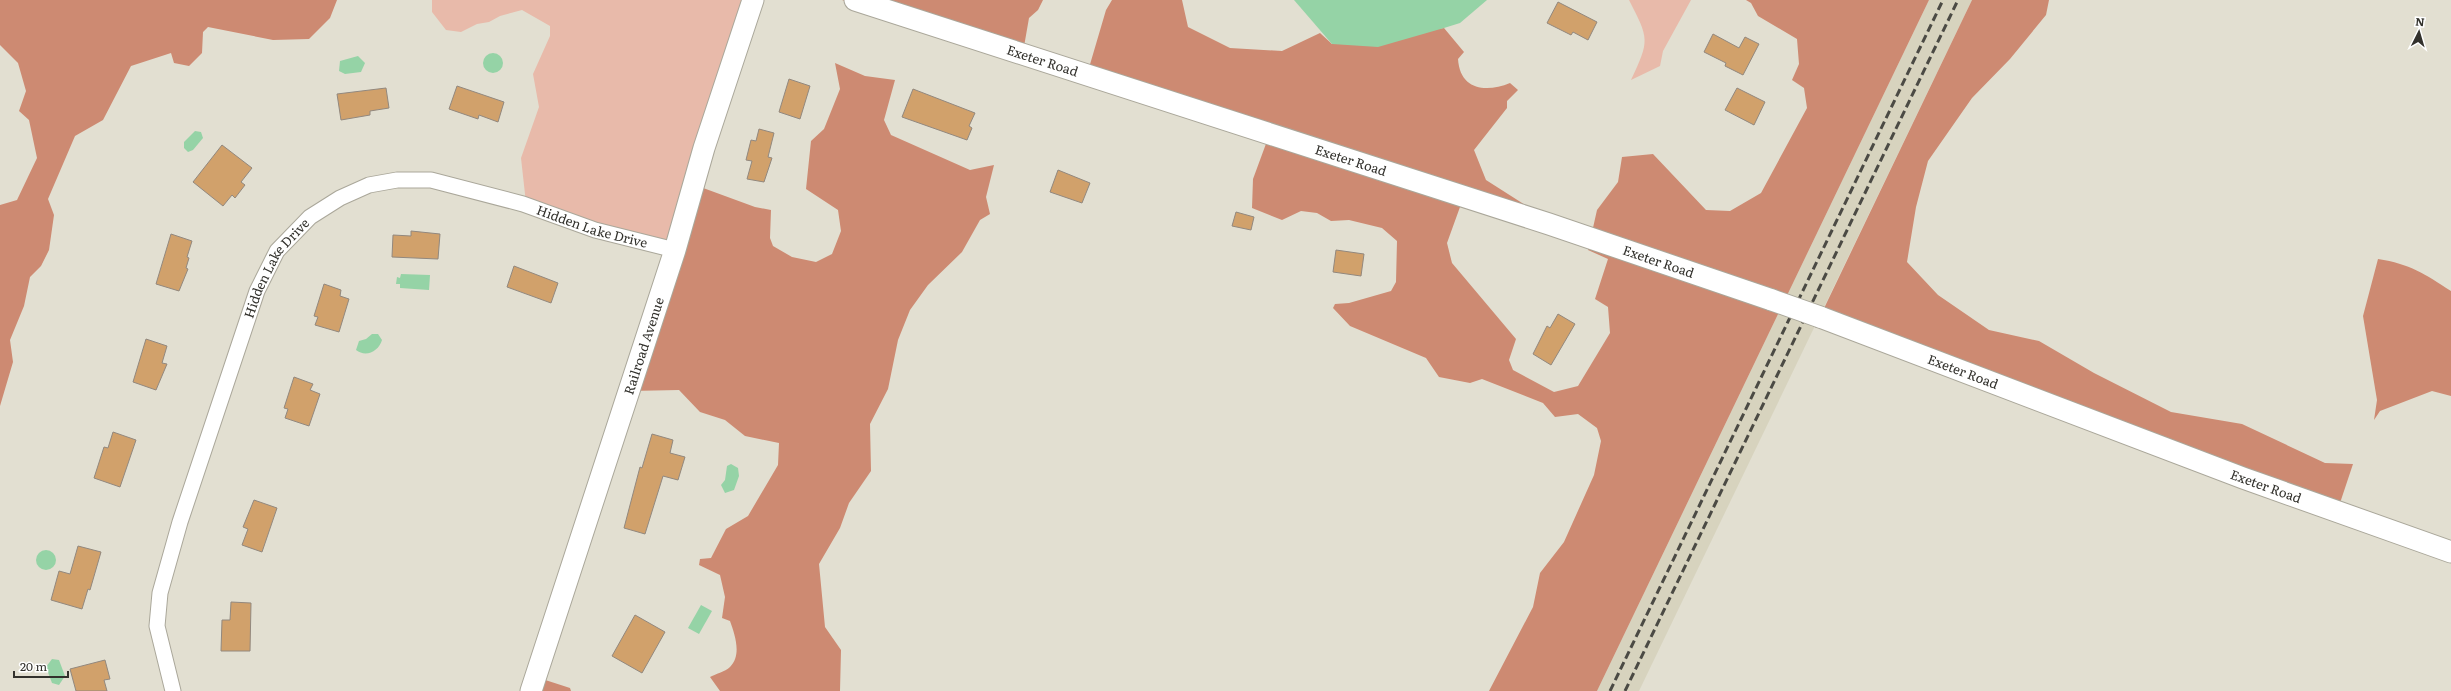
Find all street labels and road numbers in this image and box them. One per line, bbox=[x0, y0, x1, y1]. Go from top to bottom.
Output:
street label: Exeter Road bbox=[1004, 40, 1081, 80]
street label: Exeter Road bbox=[1313, 139, 1389, 180]
street label: Hidden Lake Drive bbox=[534, 200, 650, 252]
street label: Hidden Lake Drive bbox=[239, 213, 313, 320]
street label: Exeter Road bbox=[1621, 240, 1697, 282]
street label: Railroad Avenue bbox=[618, 294, 668, 397]
street label: Exeter Road bbox=[1925, 349, 2001, 393]
street label: Exeter Road bbox=[2228, 464, 2304, 507]

